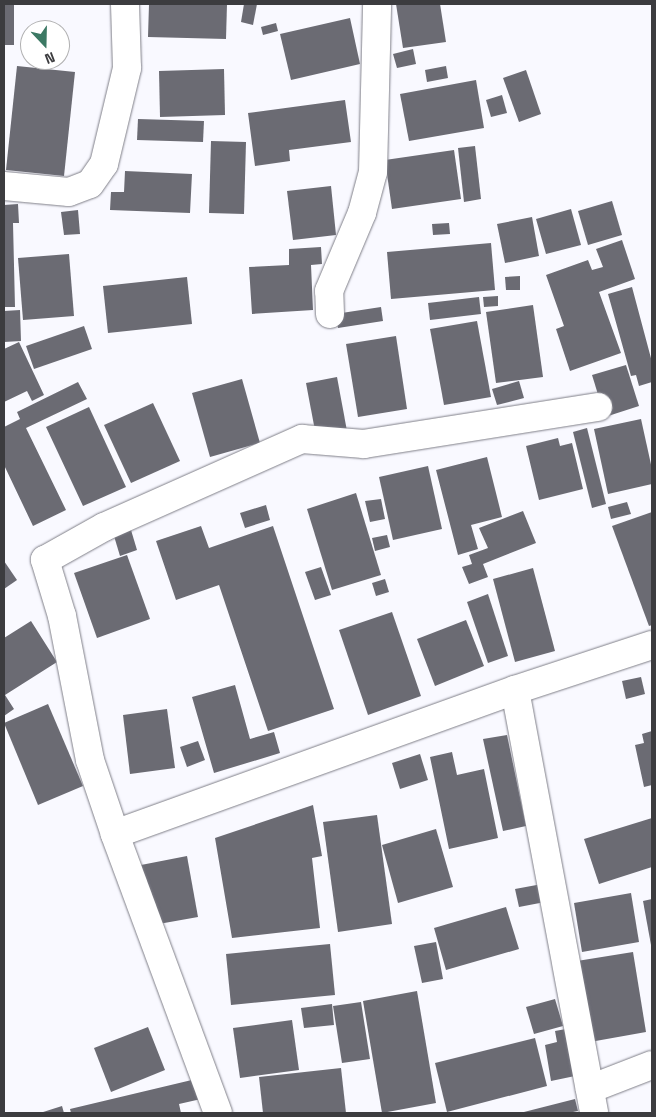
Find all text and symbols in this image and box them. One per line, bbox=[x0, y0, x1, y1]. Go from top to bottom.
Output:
north arrow bbox=[20, 20, 70, 70]
text: N bbox=[42, 48, 58, 68]

